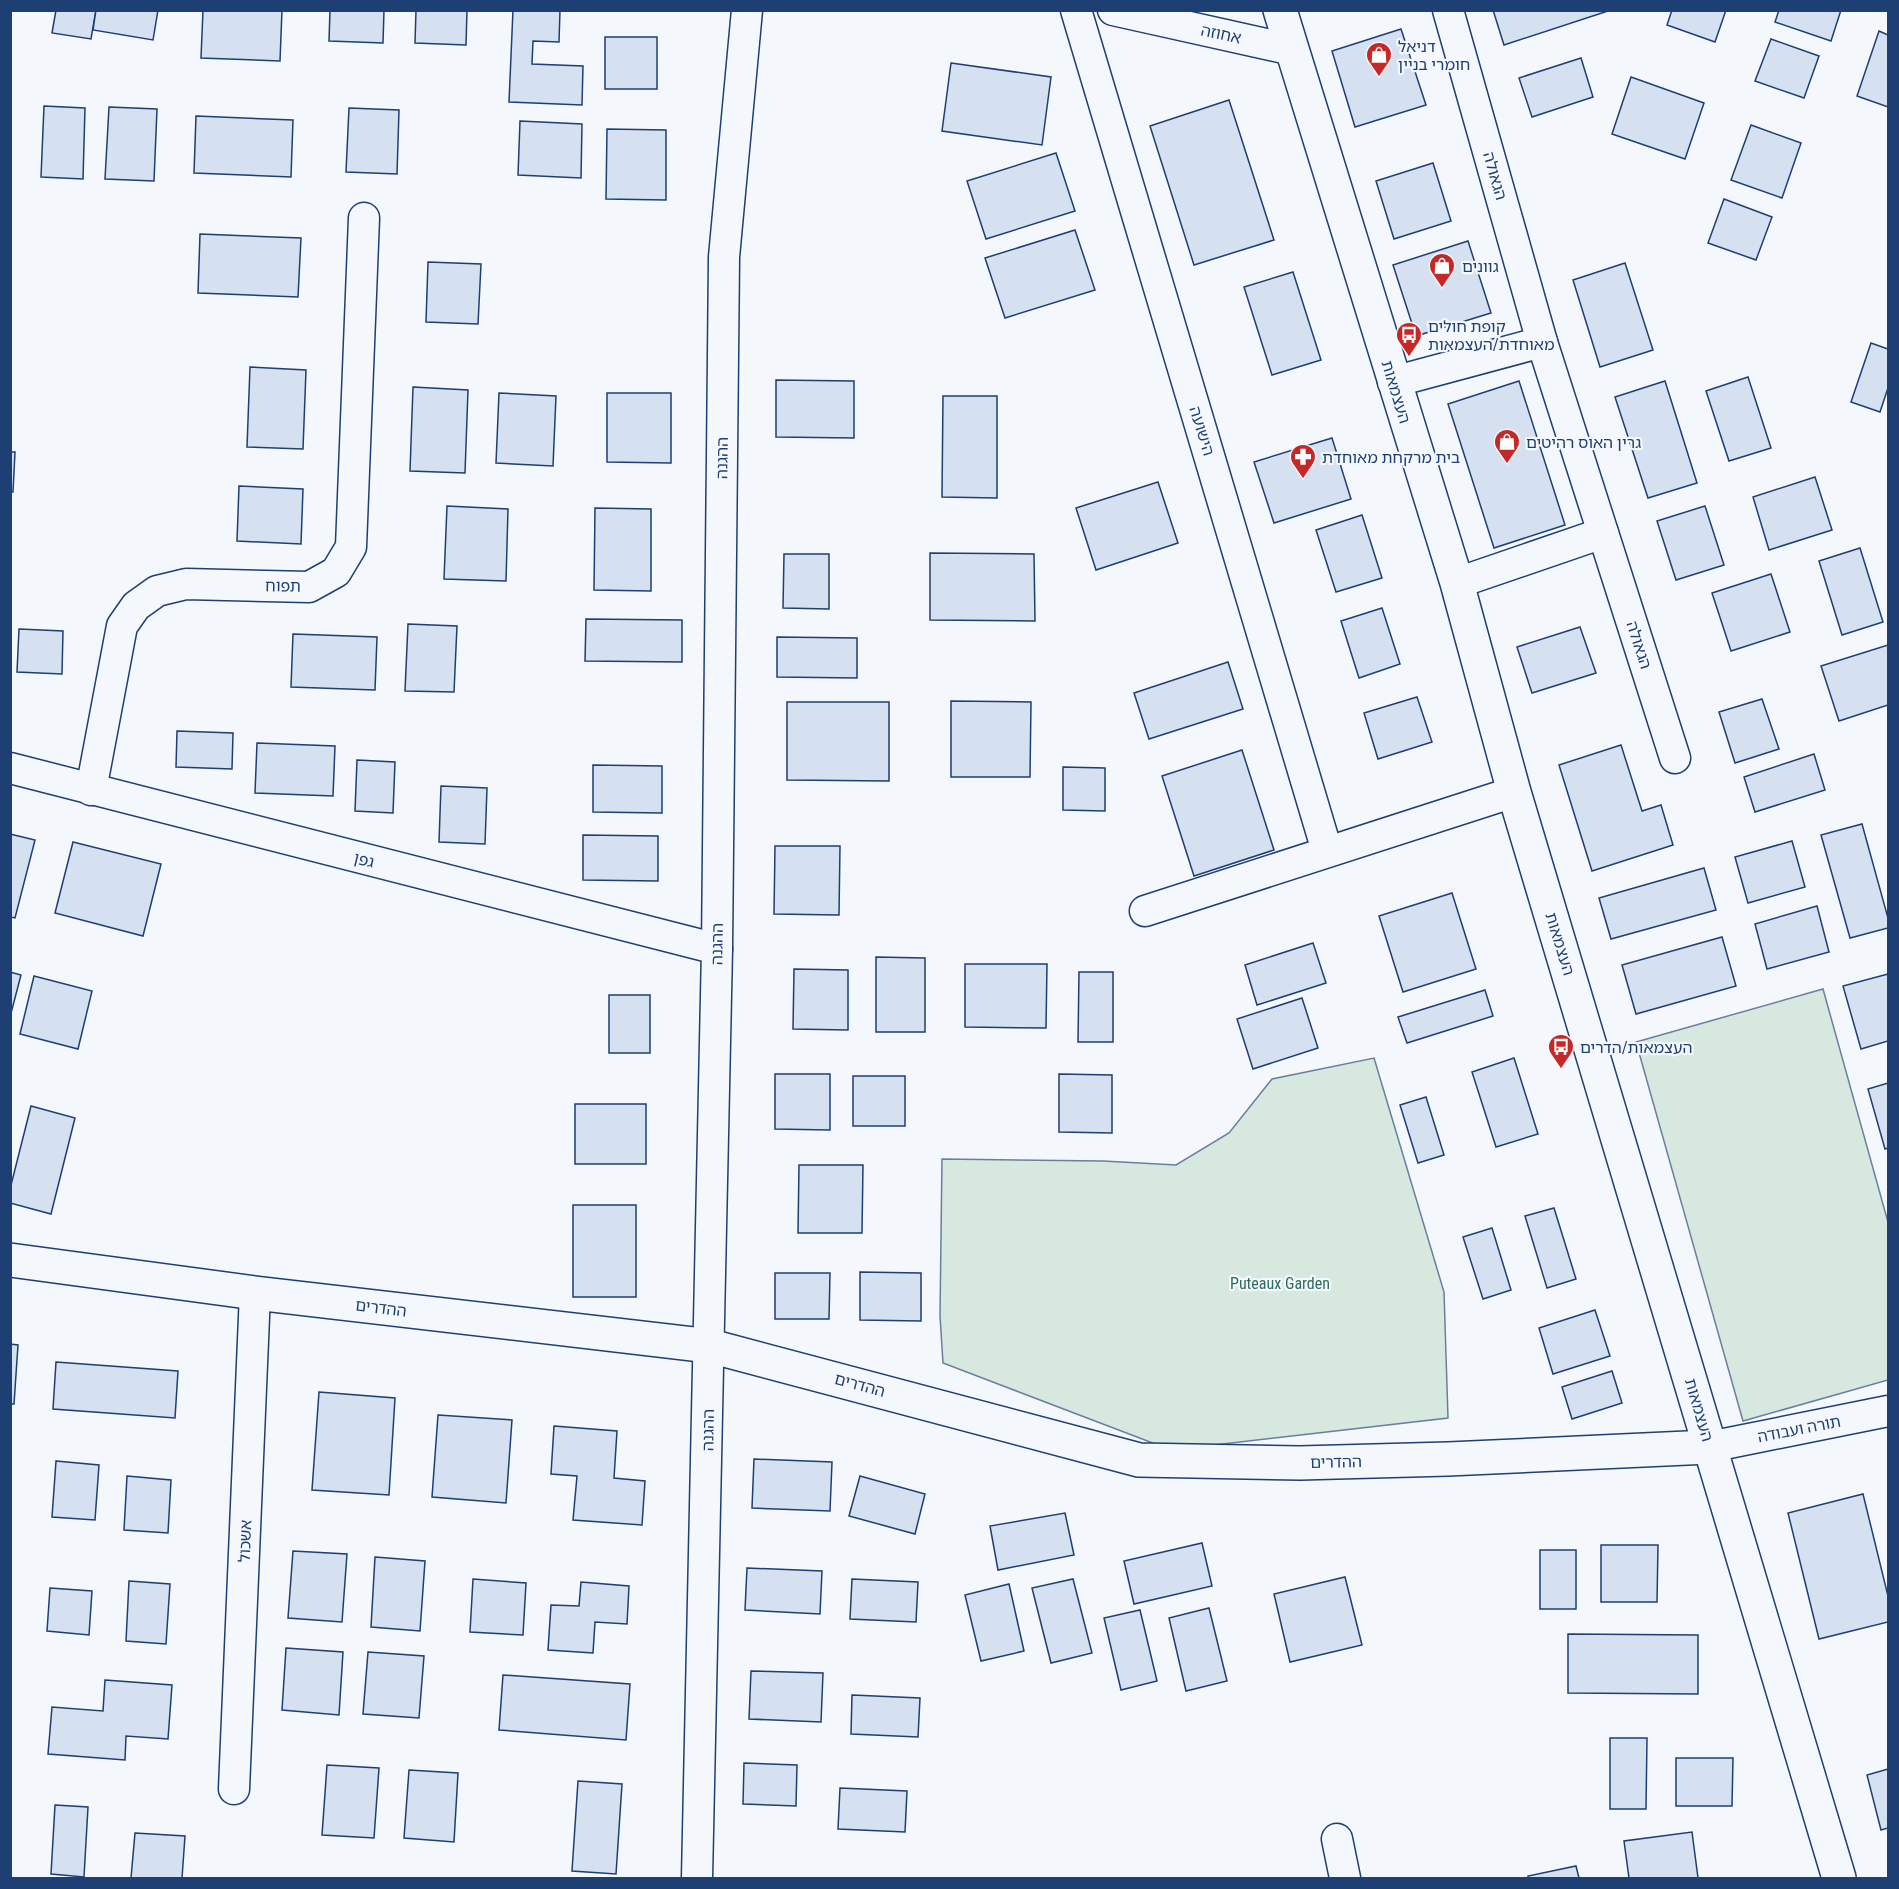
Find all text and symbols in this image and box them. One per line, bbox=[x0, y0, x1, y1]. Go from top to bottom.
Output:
street label: אחוזה bbox=[1199, 20, 1243, 48]
place label: דניאל חומרי בניין bbox=[1398, 37, 1470, 74]
shop icon: דניאל חומרי בניין bbox=[1364, 40, 1394, 78]
street label: הגאולה bbox=[1479, 150, 1511, 202]
shop icon: גוונים bbox=[1427, 251, 1457, 289]
place label: גוונים bbox=[1462, 257, 1499, 276]
place label: קופת חולים מאוחדת/העצמאות bbox=[1428, 317, 1555, 354]
bus stop icon: קופת חולים מאוחדת/העצמאות bbox=[1394, 320, 1424, 358]
street label: העצמאות bbox=[1377, 358, 1415, 426]
street label: הישועה bbox=[1185, 404, 1219, 458]
shop icon: גרין האוס רהיטים bbox=[1492, 427, 1522, 465]
place label: גרין האוס רהיטים bbox=[1526, 433, 1641, 452]
street label: ההגנה bbox=[712, 437, 732, 479]
pharmacy icon: בית מרקחת מאוחדת bbox=[1288, 442, 1318, 480]
place label: בית מרקחת מאוחדת bbox=[1322, 448, 1460, 467]
street label: תפוח bbox=[265, 576, 301, 596]
street label: הגאולה bbox=[1622, 619, 1656, 671]
street label: גפן bbox=[352, 848, 376, 872]
street label: העצמאות bbox=[1541, 910, 1579, 978]
street label: ההגנה bbox=[707, 923, 727, 965]
bus stop icon: העצמאות/הדרים bbox=[1546, 1032, 1576, 1070]
place label: העצמאות/הדרים bbox=[1580, 1038, 1692, 1057]
park label: Puteaux Garden bbox=[1230, 1274, 1330, 1293]
street label: ההדרים bbox=[354, 1295, 408, 1321]
street label: ההדרים bbox=[833, 1369, 887, 1401]
street label: העצמאות bbox=[1681, 1376, 1717, 1444]
street label: ההגנה bbox=[698, 1409, 718, 1451]
street label: תורה ועבודה bbox=[1756, 1412, 1842, 1446]
street label: ההדרים bbox=[1310, 1452, 1362, 1472]
street label: אשכול bbox=[235, 1519, 255, 1563]

